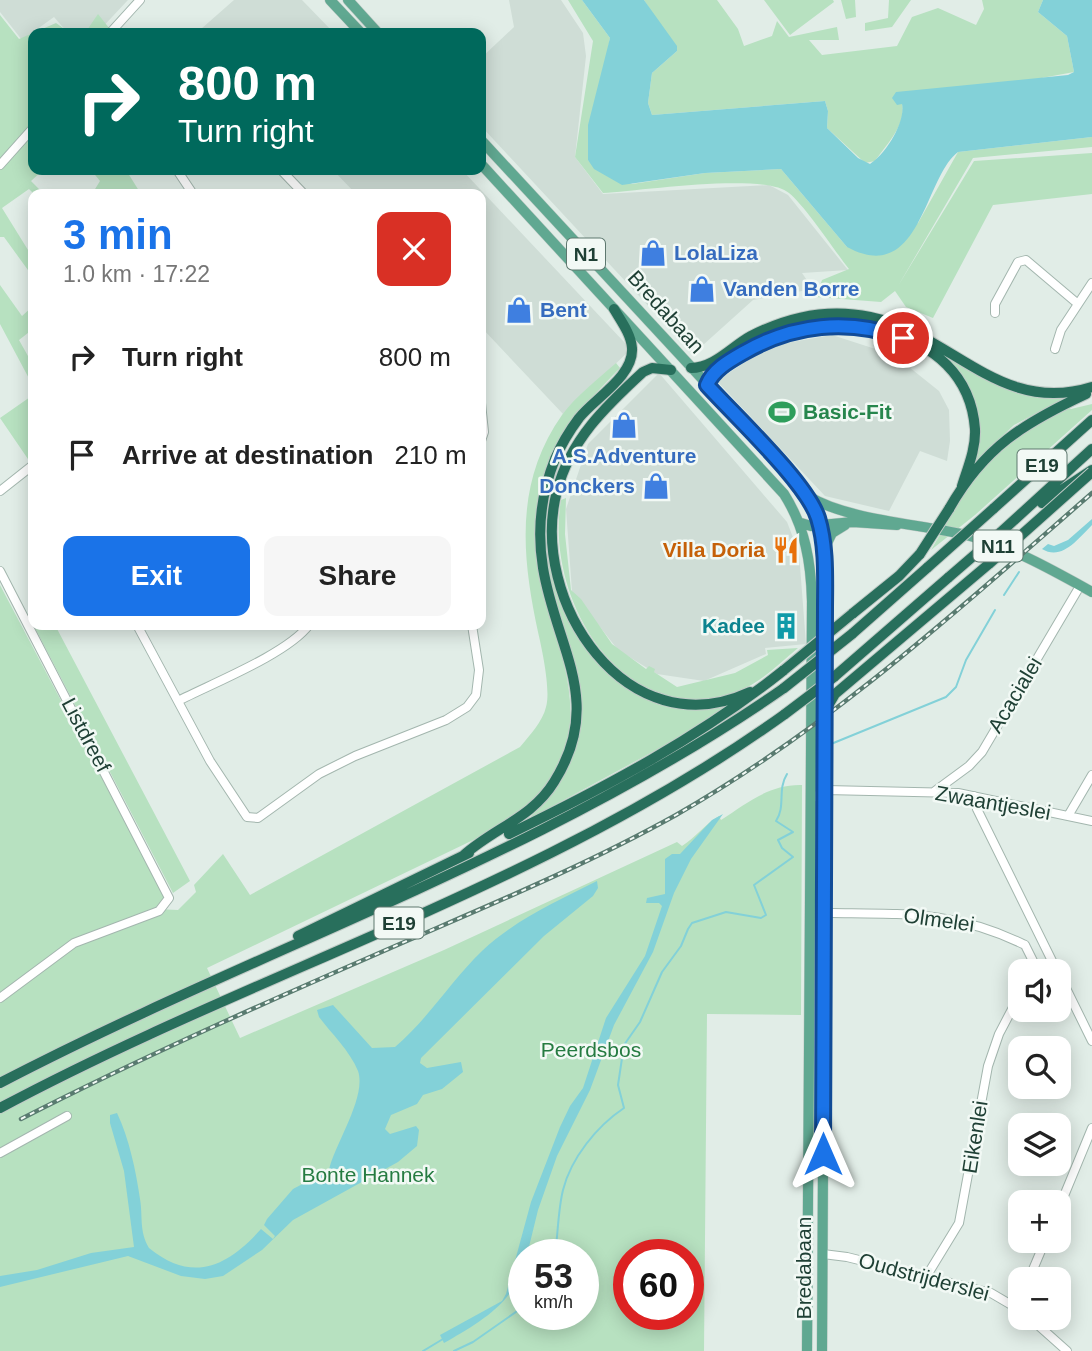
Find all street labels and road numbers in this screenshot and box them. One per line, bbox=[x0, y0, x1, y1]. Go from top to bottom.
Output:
road number: N1 bbox=[567, 238, 605, 270]
street label: Bredabaan bbox=[623, 266, 709, 358]
road number: E19 bbox=[1018, 450, 1066, 480]
road number: N11 bbox=[974, 530, 1023, 562]
street label: Acacialei bbox=[983, 653, 1046, 737]
street label: Listdreef bbox=[57, 694, 116, 776]
street label: Zwaantjeslei bbox=[934, 781, 1053, 824]
street label: Olmelei bbox=[902, 903, 976, 936]
road number: E19 bbox=[374, 908, 424, 939]
street label: Eikenlei bbox=[957, 1099, 992, 1175]
street label: Bredabaan bbox=[792, 1217, 815, 1319]
street label: Oudstrijderslei bbox=[856, 1248, 992, 1305]

